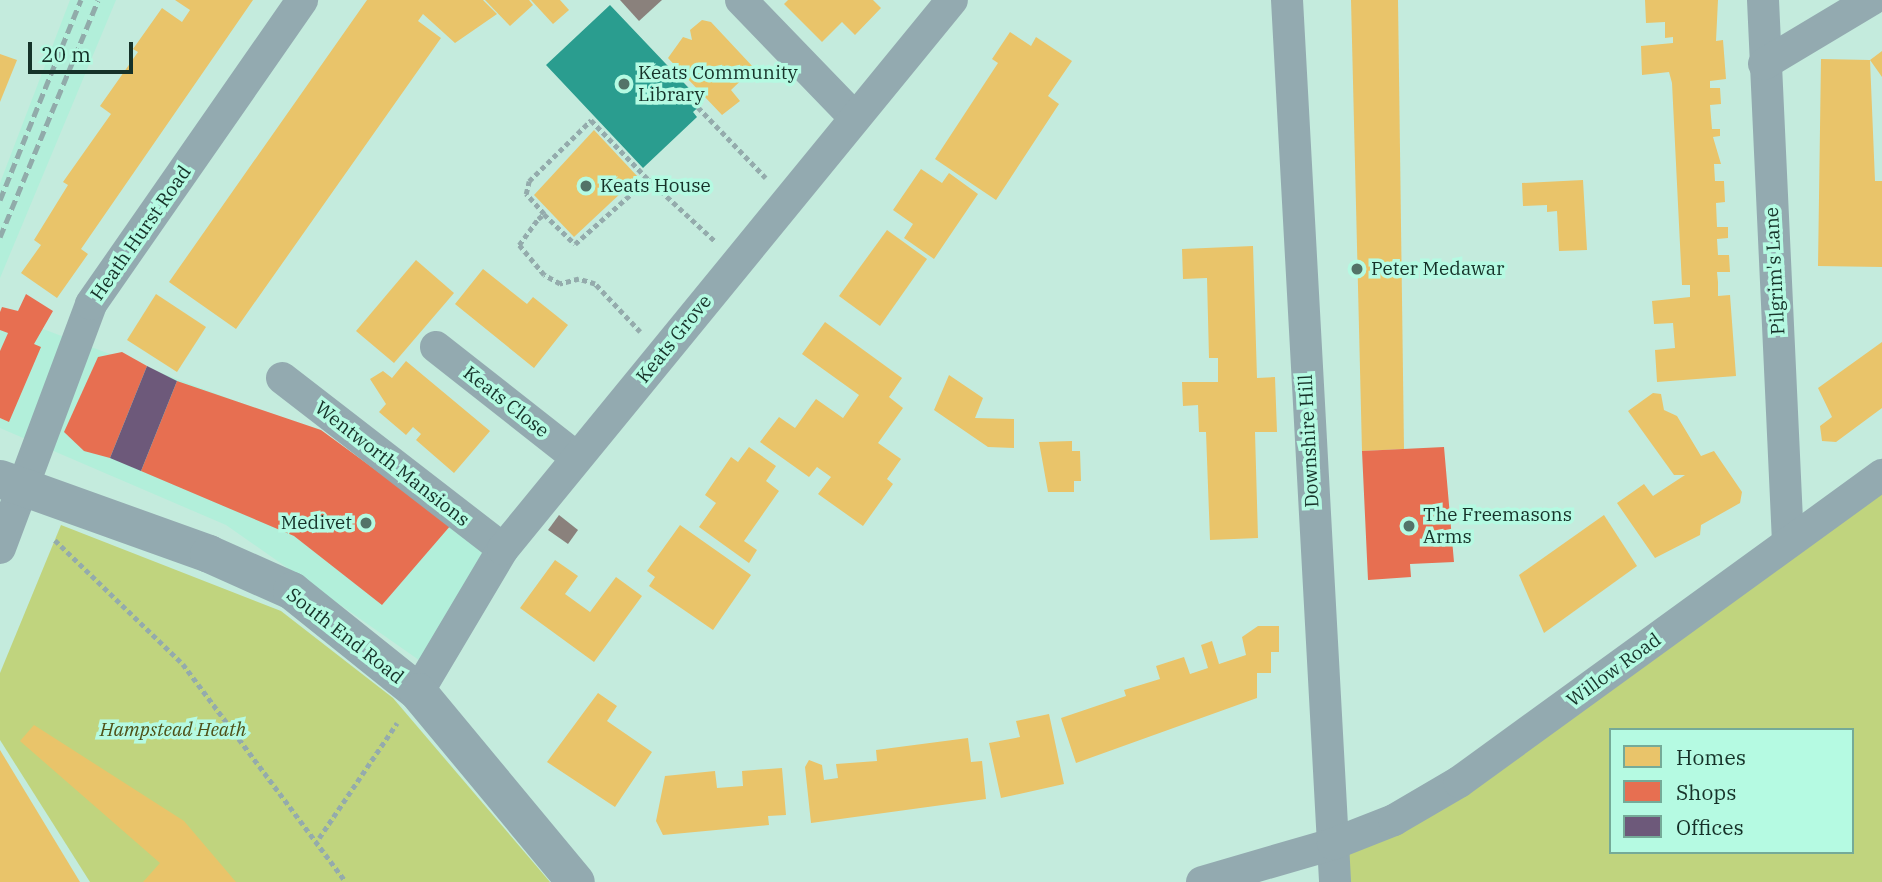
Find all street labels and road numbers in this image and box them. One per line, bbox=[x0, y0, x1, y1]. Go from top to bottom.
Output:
street label: Heath Hurst Road bbox=[86, 161, 196, 305]
street label: Pilgrim's Lane bbox=[1760, 207, 1790, 335]
street label: Keats Grove bbox=[632, 290, 716, 388]
street label: Keats Close bbox=[459, 362, 553, 442]
street label: Downshire Hill bbox=[1294, 374, 1324, 508]
street label: Wentworth Mansions bbox=[310, 397, 474, 531]
street label: South End Road bbox=[282, 583, 408, 689]
street label: Willow Road bbox=[1563, 628, 1665, 712]

